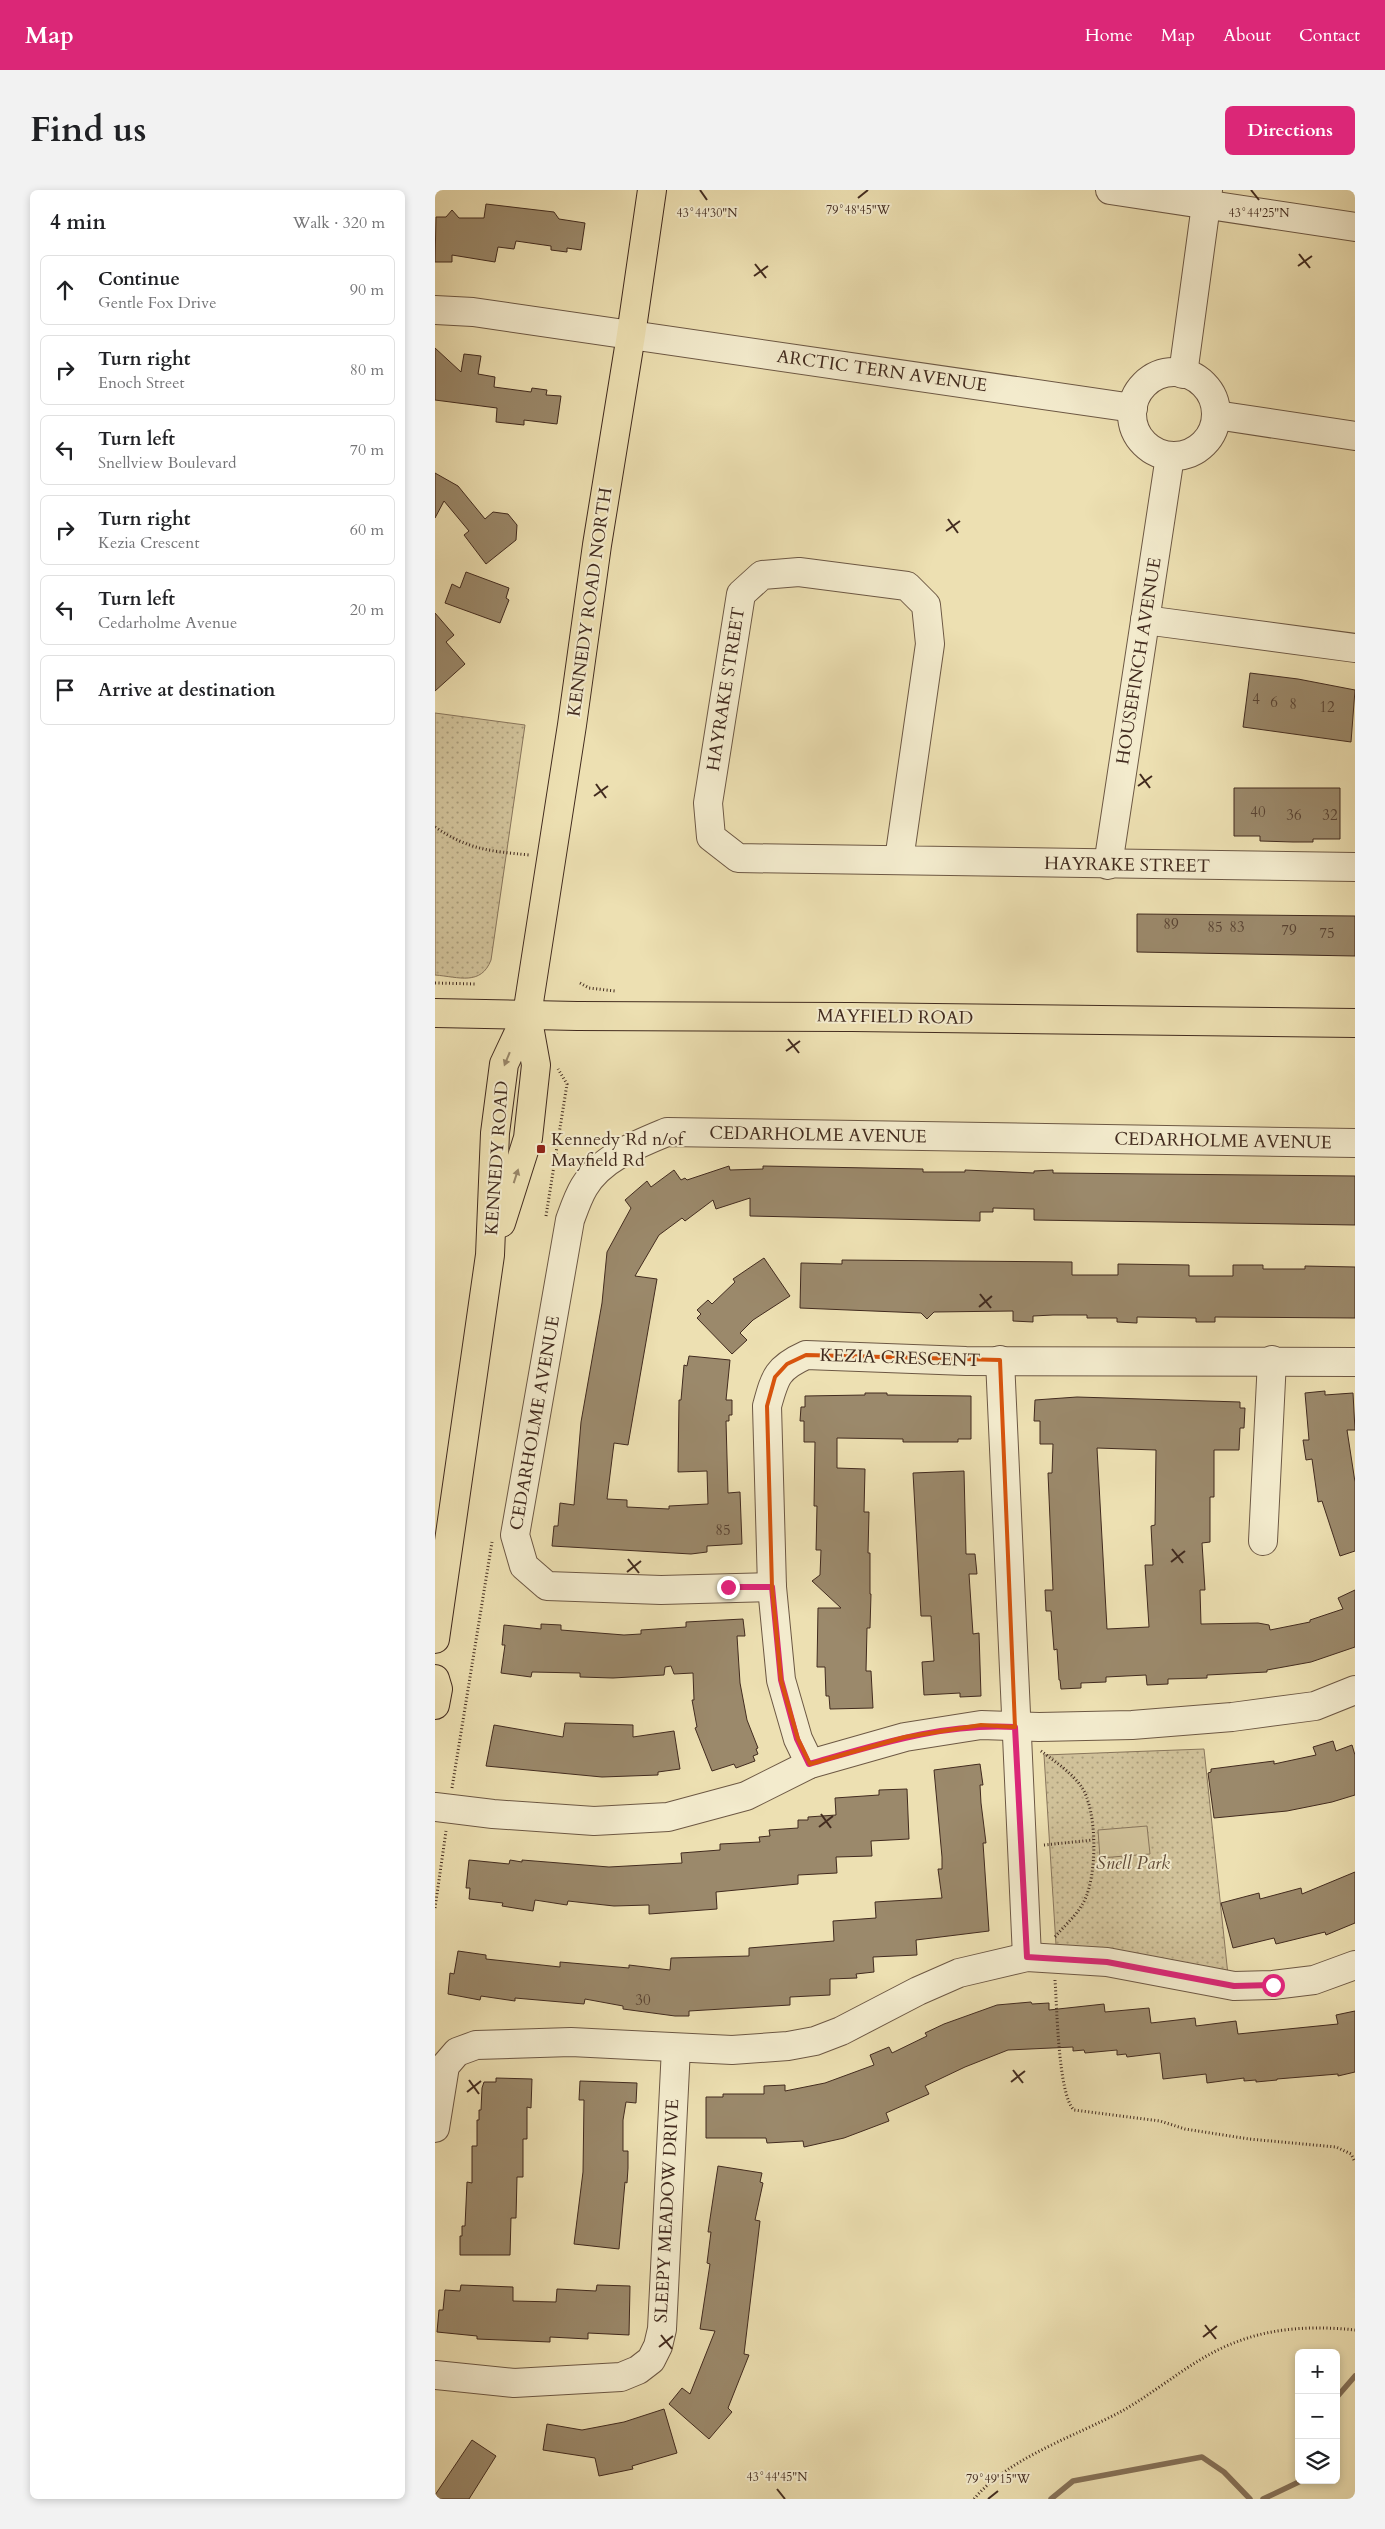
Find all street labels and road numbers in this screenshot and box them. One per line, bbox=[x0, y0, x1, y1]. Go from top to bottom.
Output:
street label: ARCTIC TERN AVENUE bbox=[775, 344, 989, 398]
street label: KENNEDY ROAD NORTH bbox=[562, 486, 618, 718]
street label: HOUSEFINCH AVENUE bbox=[1110, 556, 1168, 766]
street label: HAYRAKE STREET bbox=[701, 605, 751, 773]
street label: HAYRAKE STREET bbox=[1044, 851, 1210, 879]
street label: MAYFIELD ROAD bbox=[817, 1003, 973, 1031]
street label: KENNEDY ROAD bbox=[479, 1080, 515, 1236]
street label: CEDARHOLME AVENUE bbox=[709, 1121, 927, 1149]
street label: CEDARHOLME AVENUE bbox=[1114, 1127, 1332, 1155]
street label: CEDARHOLME AVENUE bbox=[504, 1314, 566, 1532]
street label: KEZIA CRESCENT bbox=[819, 1343, 981, 1373]
street label: SLEEPY MEADOW DRIVE bbox=[649, 2098, 685, 2324]

